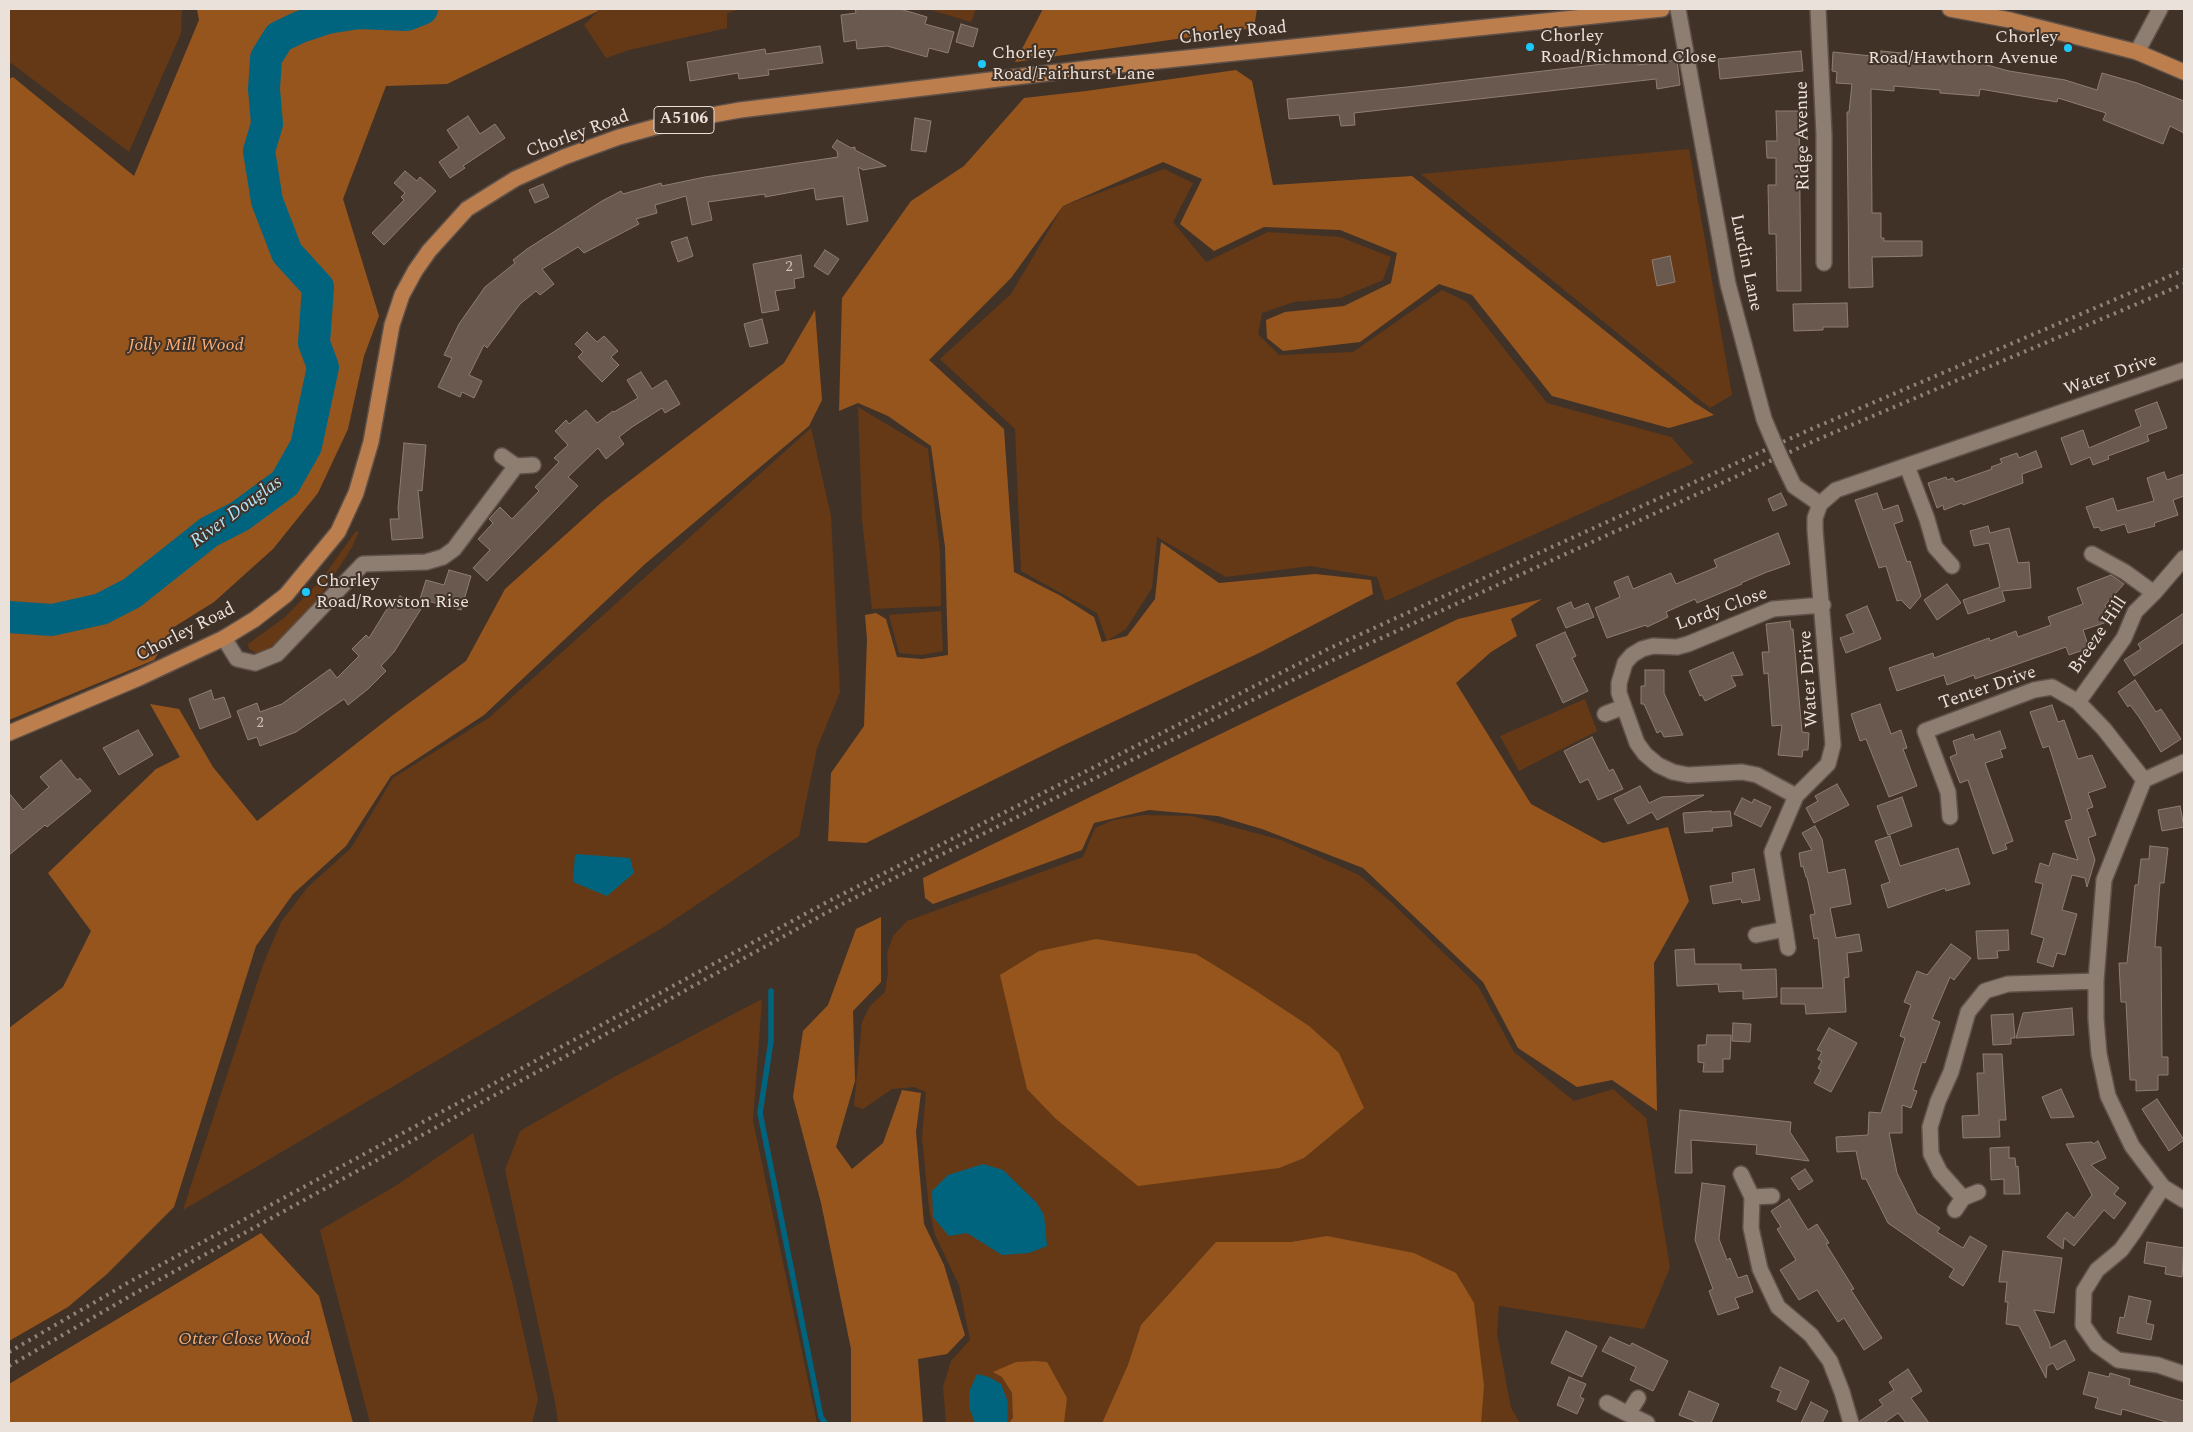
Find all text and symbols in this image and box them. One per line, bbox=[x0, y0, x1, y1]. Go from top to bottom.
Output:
street label: Chorley Road bbox=[1178, 18, 1288, 50]
place label: Chorley Road/Richmond Close bbox=[1540, 26, 1717, 68]
place label: Chorley Road/Hawthorn Avenue bbox=[1868, 27, 2058, 70]
marker: Chorley Road/Richmond Close bbox=[1524, 41, 1536, 53]
marker: Chorley Road/Hawthorn Avenue bbox=[2062, 42, 2074, 54]
place label: Chorley Road/Fairhurst Lane bbox=[992, 43, 1155, 86]
marker: Chorley Road/Fairhurst Lane bbox=[976, 58, 988, 70]
street label: Ridge Avenue bbox=[1792, 81, 1816, 191]
street label: Chorley Road bbox=[524, 106, 632, 164]
road number: A5106 bbox=[654, 106, 714, 134]
street label: Lurdin Lane bbox=[1724, 213, 1766, 313]
house number: 2 bbox=[785, 259, 793, 277]
park label: Jolly Mill Wood bbox=[128, 335, 244, 357]
street label: Water Drive bbox=[2062, 350, 2160, 402]
water label: River Douglas bbox=[187, 472, 287, 554]
place label: Chorley Road/Rowston Rise bbox=[316, 571, 469, 614]
street label: Lordy Close bbox=[1673, 583, 1771, 637]
marker: Chorley Road/Rowston Rise bbox=[300, 586, 312, 598]
street label: Breeze Hill bbox=[2065, 593, 2133, 679]
street label: Chorley Road bbox=[133, 599, 239, 667]
street label: Water Drive bbox=[1796, 630, 1824, 728]
street label: Tenter Drive bbox=[1937, 662, 2039, 716]
house number: 2 bbox=[256, 715, 264, 733]
park label: Otter Close Wood bbox=[178, 1329, 310, 1351]

